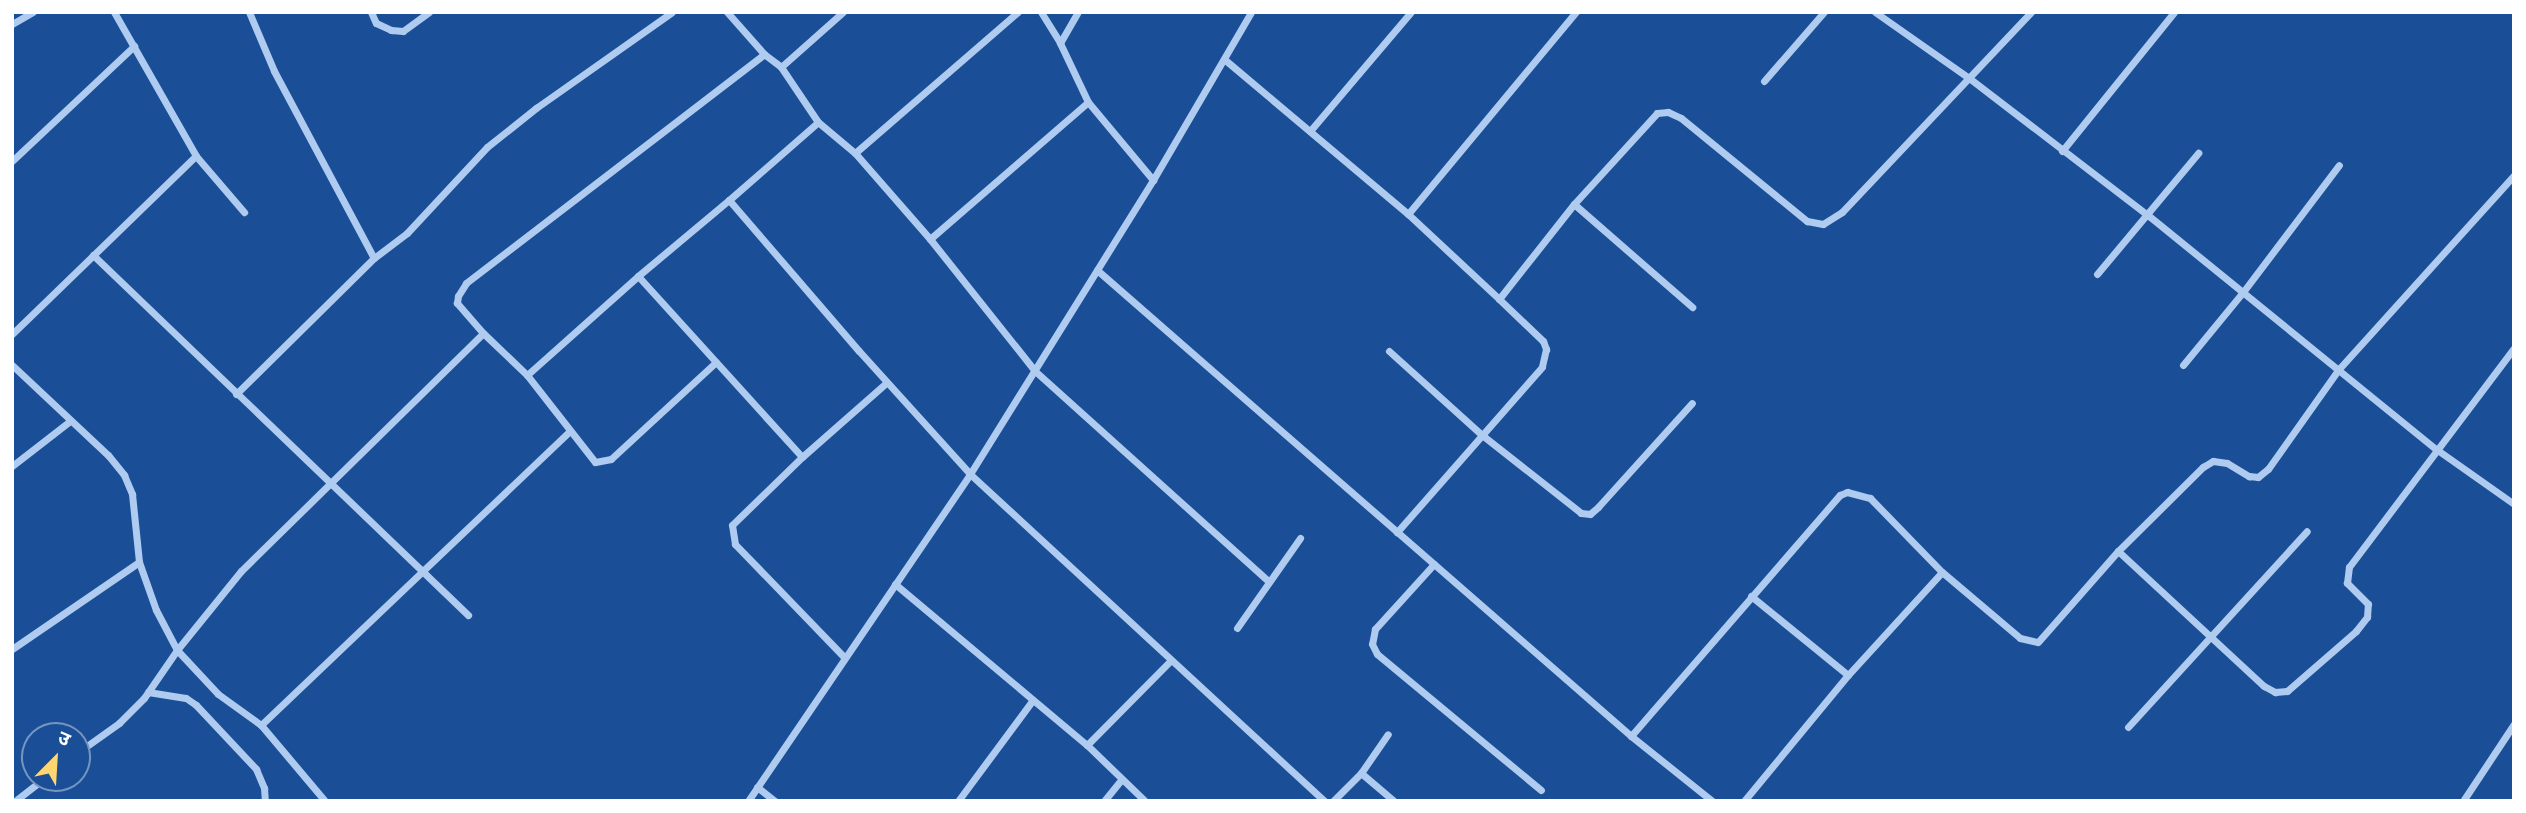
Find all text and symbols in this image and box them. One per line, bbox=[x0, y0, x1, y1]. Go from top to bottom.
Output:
north arrow bbox=[21, 722, 91, 792]
text: उ bbox=[53, 725, 75, 754]

